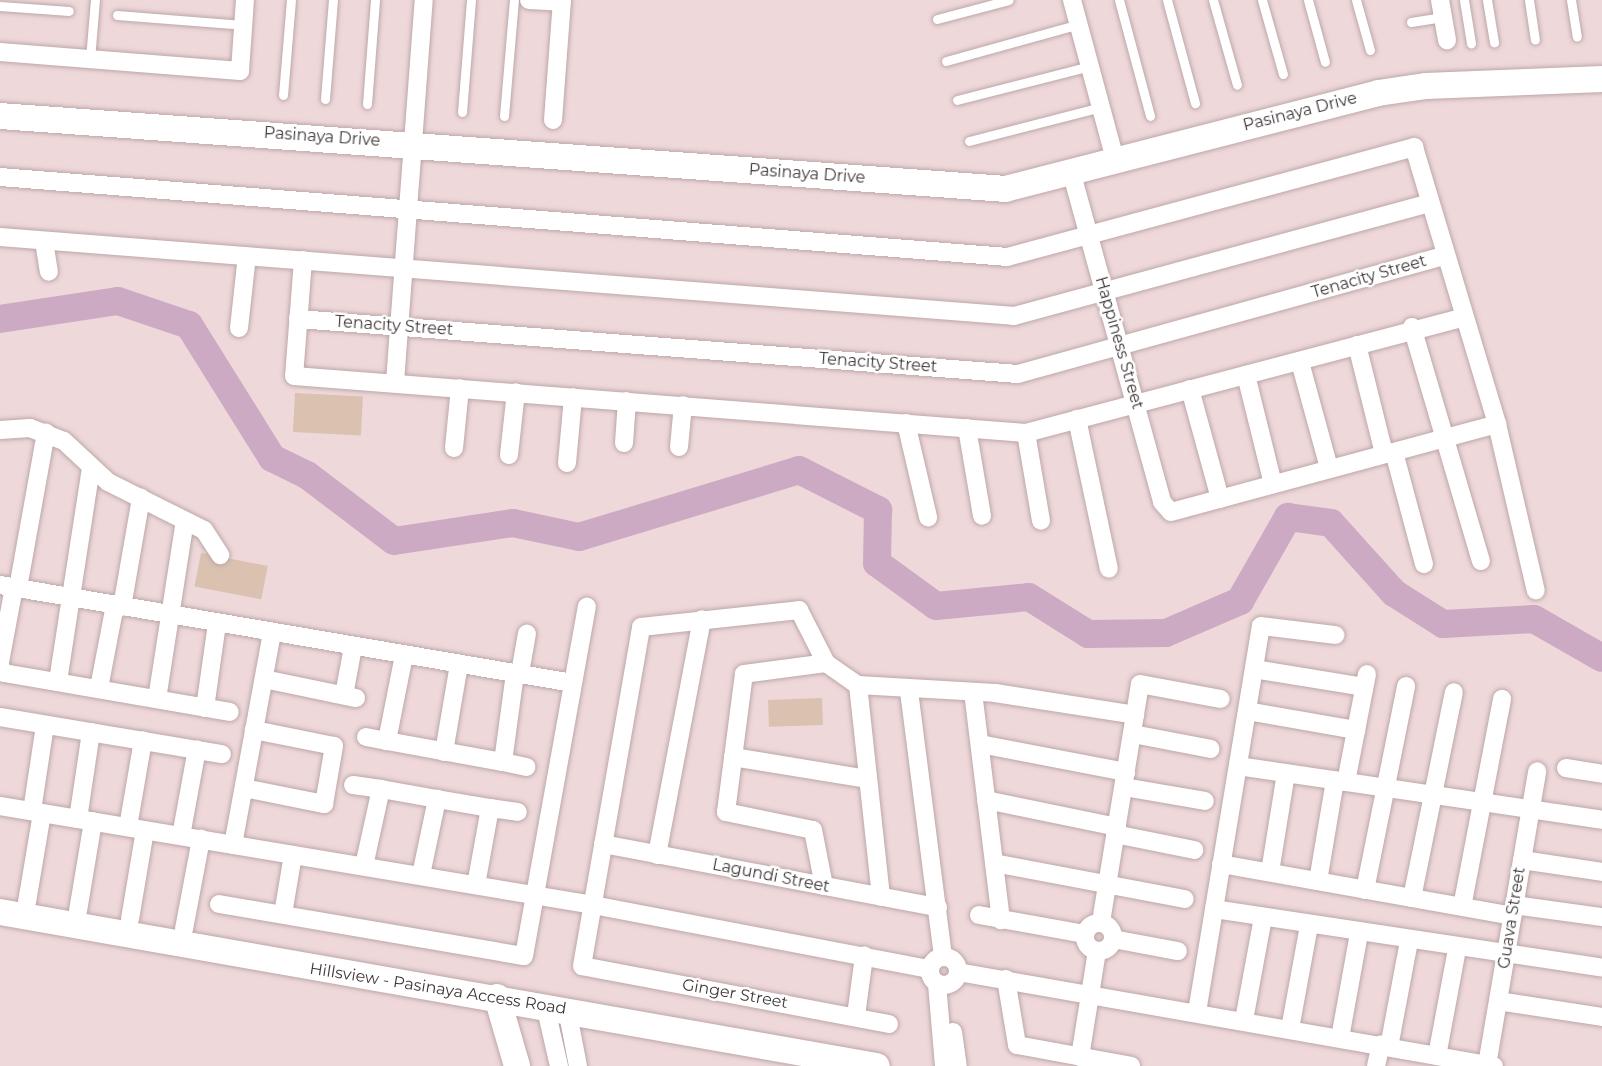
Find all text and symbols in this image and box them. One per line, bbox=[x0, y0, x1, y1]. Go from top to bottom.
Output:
street label: Pasinaya Drive bbox=[1241, 89, 1359, 135]
street label: Pasinaya Drive bbox=[263, 123, 381, 151]
street label: Pasinaya Drive bbox=[748, 160, 866, 188]
street label: Tenacity Street bbox=[1309, 251, 1429, 303]
street label: Happiness Street bbox=[1091, 274, 1147, 412]
street label: Tenacity Street bbox=[334, 312, 454, 340]
street label: Tenacity Street bbox=[818, 349, 938, 377]
street label: Lagundi Street bbox=[711, 855, 831, 897]
street label: Guava Street bbox=[1494, 866, 1530, 970]
street label: Hillsview - Pasinaya Access Road bbox=[308, 959, 568, 1019]
street label: Ginger Street bbox=[681, 975, 789, 1013]

